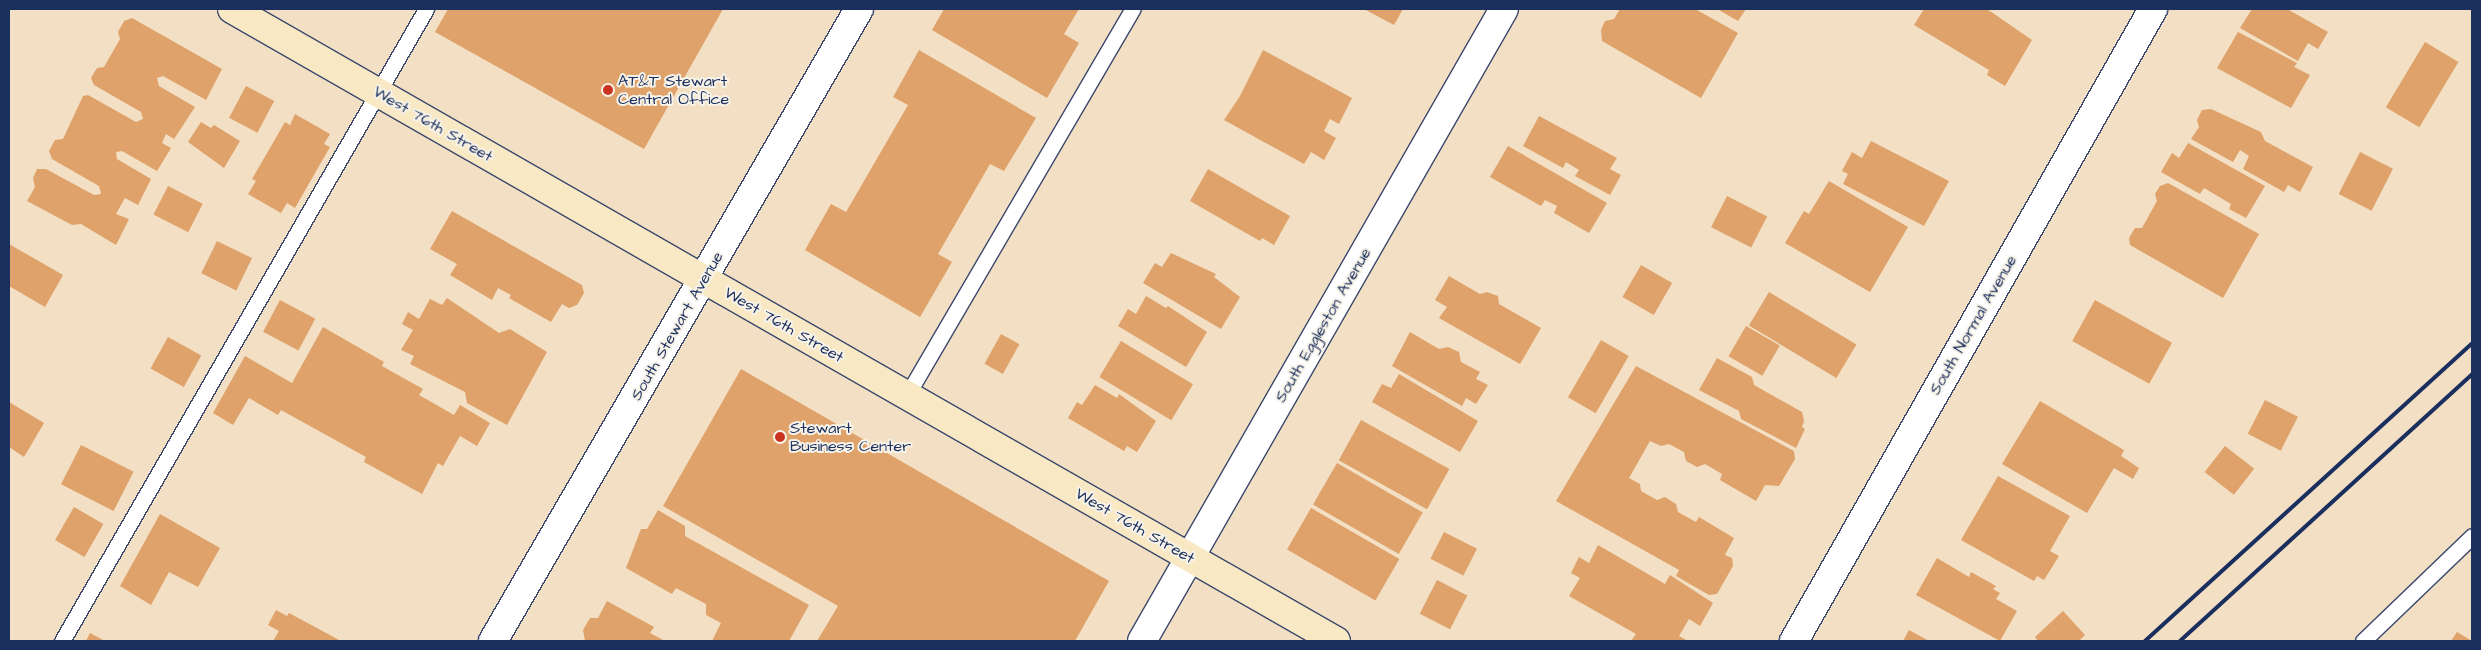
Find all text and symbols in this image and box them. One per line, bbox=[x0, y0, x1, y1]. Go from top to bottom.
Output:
place label: AT&T Stewart Central Office bbox=[618, 71, 729, 109]
street label: West 76th Street bbox=[370, 82, 496, 166]
marker: AT&T Stewart Central Office bbox=[602, 84, 614, 96]
street label: South Eggleston Avenue bbox=[1271, 244, 1375, 406]
street label: South Stewart Avenue bbox=[627, 248, 727, 404]
street label: South Normal Avenue bbox=[1925, 252, 2021, 398]
street label: West 76th Street bbox=[721, 283, 847, 367]
place label: Stewart Business Center bbox=[790, 418, 911, 456]
marker: Stewart Business Center bbox=[774, 431, 786, 443]
street label: West 76th Street bbox=[1072, 484, 1198, 568]

